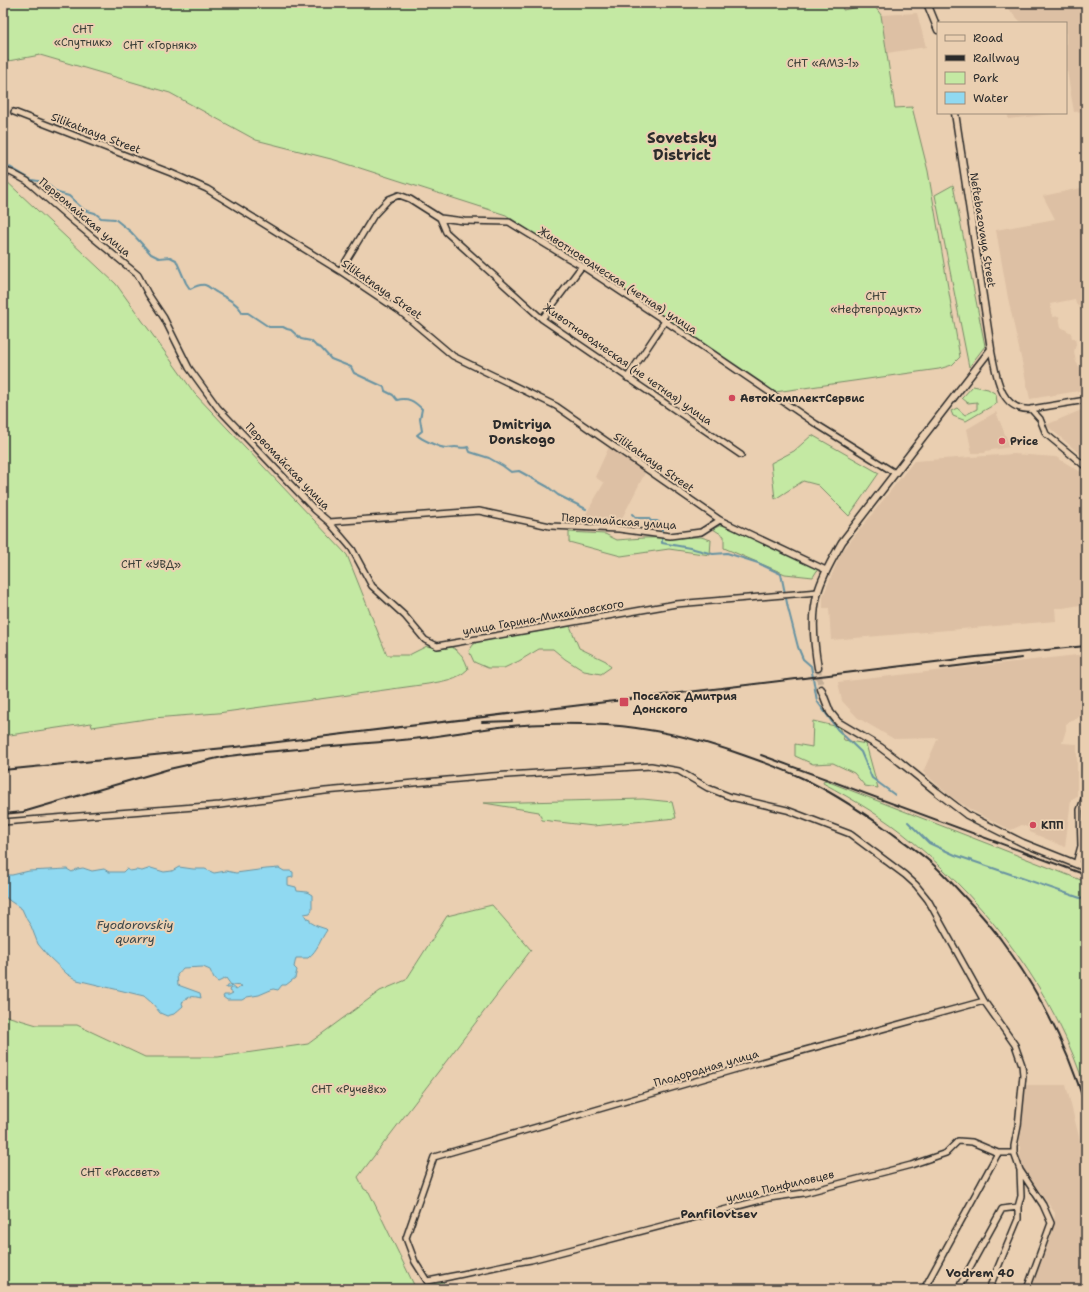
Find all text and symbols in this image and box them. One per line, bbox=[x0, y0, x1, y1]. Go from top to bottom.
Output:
park label: СНТ «Спутник» bbox=[54, 22, 112, 50]
legend bbox=[937, 22, 1067, 114]
text: Road bbox=[973, 30, 1004, 46]
park label: СНТ «Горняк» bbox=[123, 38, 197, 53]
text: Railway bbox=[973, 50, 1020, 66]
park label: СНТ «АМЗ-1» bbox=[787, 56, 859, 71]
text: Park bbox=[973, 70, 999, 86]
text: Water bbox=[973, 90, 1009, 106]
street label: Silikatnaya Street bbox=[49, 109, 143, 158]
district label: Sovetsky District bbox=[647, 128, 717, 165]
street label: Neftebazovaya Street bbox=[966, 171, 999, 289]
street label: Первомайская улица bbox=[36, 175, 134, 260]
street label: Животноводческая (четная) улица bbox=[535, 223, 700, 338]
street label: Silikatnaya Street bbox=[338, 256, 425, 323]
park label: СНТ «Нефтепродукт» bbox=[831, 289, 922, 317]
street label: Животноводческая (не четная) улица bbox=[540, 300, 715, 429]
place label: АвтоКомплектСервис bbox=[740, 391, 865, 406]
marker: АвтоКомплектСервис bbox=[727, 393, 737, 403]
district label: Dmitriya Donskogo bbox=[489, 416, 555, 448]
street label: Первомайская улица bbox=[242, 420, 333, 513]
street label: Silikatnaya Street bbox=[610, 429, 697, 496]
place label: Price bbox=[1010, 434, 1039, 449]
marker: Price bbox=[997, 436, 1007, 446]
street label: Первомайская улица bbox=[561, 510, 677, 533]
park label: СНТ «УВД» bbox=[121, 557, 181, 572]
street label: улица Гарина-Михайловского bbox=[461, 596, 625, 639]
place label: Поселок Дмитрия Донского bbox=[633, 689, 738, 717]
marker: Поселок Дмитрия Донского bbox=[618, 696, 630, 708]
place label: КПП bbox=[1041, 818, 1064, 833]
marker: КПП bbox=[1028, 820, 1038, 830]
water label: Fyodorovskiy quarry bbox=[97, 917, 174, 947]
street label: Плодородная улица bbox=[652, 1046, 760, 1091]
park label: СНТ «Ручеёк» bbox=[311, 1082, 387, 1097]
park label: СНТ «Рассвет» bbox=[80, 1165, 160, 1180]
street label: улица Панфиловцев bbox=[725, 1167, 836, 1206]
district label: Panfilovtsev bbox=[680, 1206, 758, 1222]
district label: Vodrem 40 bbox=[946, 1265, 1014, 1281]

